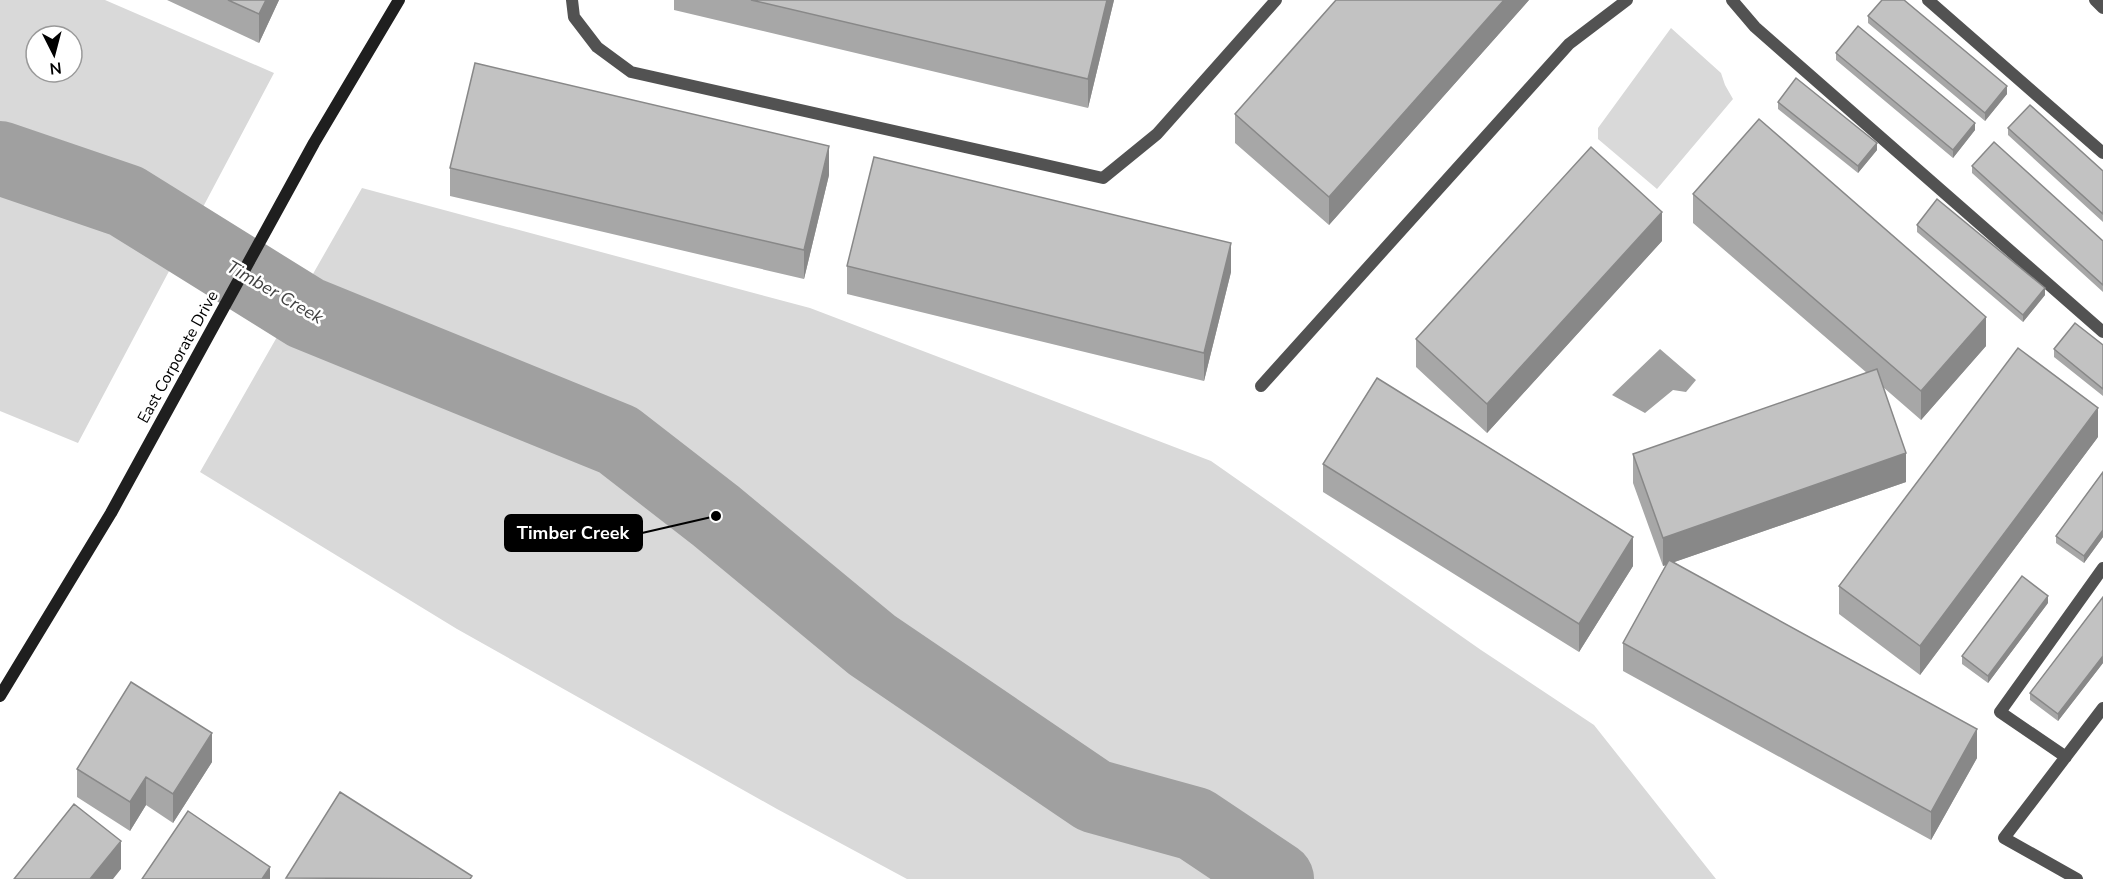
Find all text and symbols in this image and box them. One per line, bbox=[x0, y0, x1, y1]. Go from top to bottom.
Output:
north arrow bbox=[24, 24, 84, 84]
text: N bbox=[48, 56, 63, 79]
water label: Timber Creek bbox=[222, 255, 329, 330]
street label: East Corporate Drive bbox=[132, 287, 224, 427]
callout: Timber Creek bbox=[505, 515, 642, 551]
text: Timber Creek bbox=[517, 521, 630, 545]

